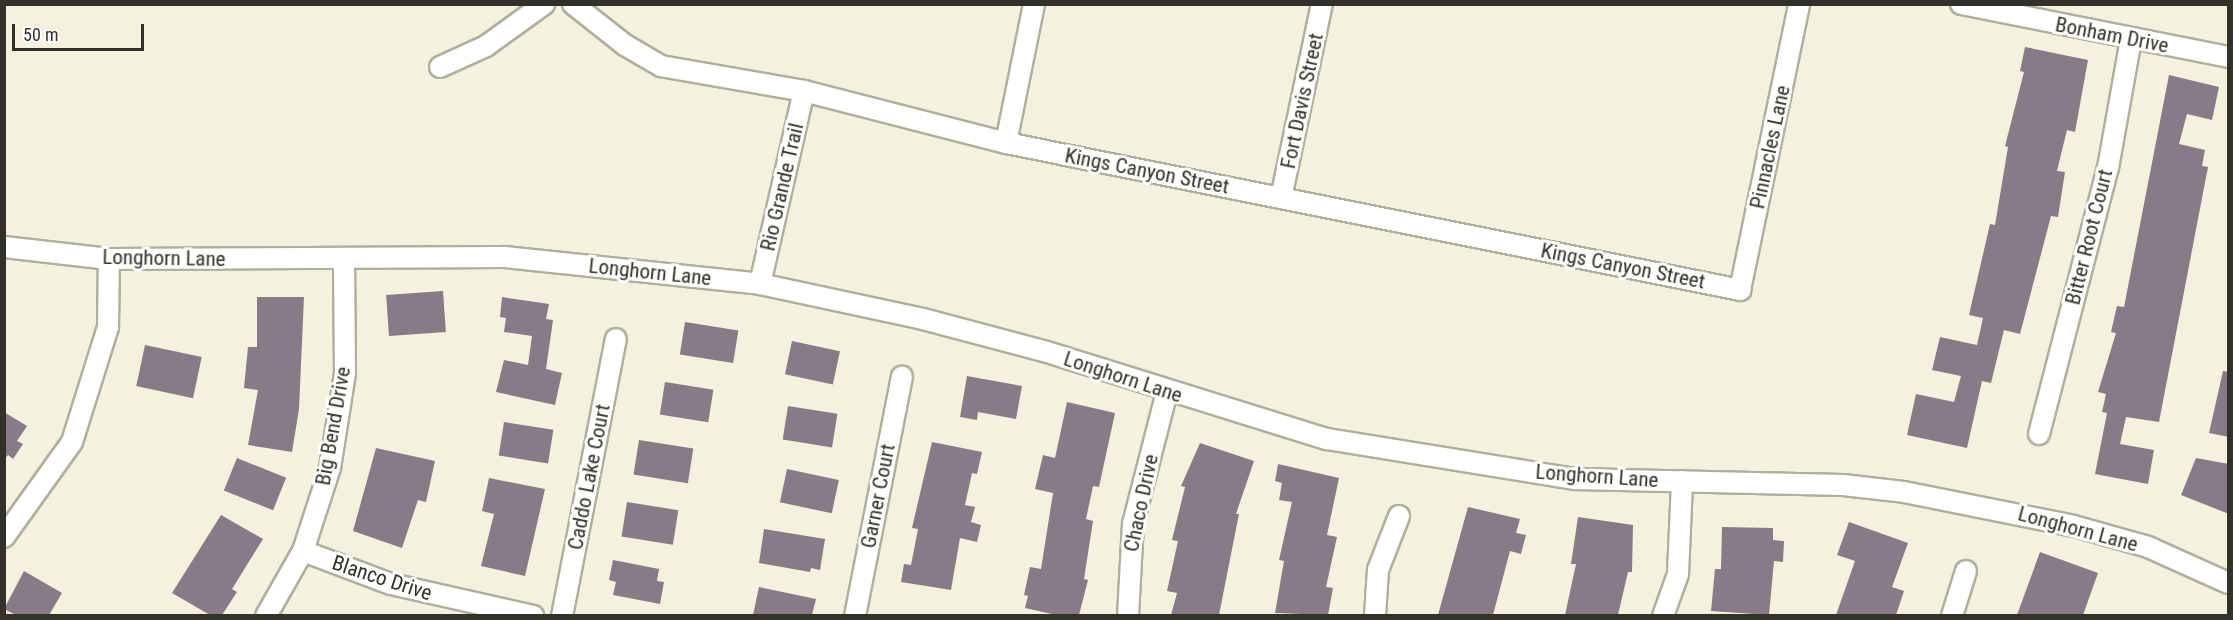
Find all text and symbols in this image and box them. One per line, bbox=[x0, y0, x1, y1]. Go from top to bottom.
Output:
scale bar bbox=[15, 12, 147, 50]
street label: Bonham Drive bbox=[2053, 12, 2171, 58]
text: 50 m bbox=[23, 24, 58, 45]
street label: Fort Davis Street bbox=[1275, 31, 1329, 171]
street label: Pinnacles Lane bbox=[1745, 83, 1795, 211]
street label: Rio Grande Trail bbox=[755, 120, 809, 254]
street label: Kings Canyon Street bbox=[1063, 143, 1231, 199]
street label: Bitter Root Court bbox=[2060, 167, 2118, 307]
street label: Kings Canyon Street bbox=[1539, 238, 1707, 294]
street label: Longhorn Lane bbox=[102, 244, 226, 272]
street label: Longhorn Lane bbox=[587, 253, 713, 291]
street label: Longhorn Lane bbox=[1061, 346, 1185, 408]
street label: Big Bend Drive bbox=[310, 365, 356, 487]
street label: Caddo Lake Court bbox=[563, 402, 615, 552]
street label: Garner Court bbox=[856, 442, 900, 550]
street label: Chaco Drive bbox=[1118, 452, 1164, 554]
street label: Longhorn Lane bbox=[1535, 459, 1659, 493]
street label: Longhorn Lane bbox=[2015, 501, 2141, 557]
street label: Blanco Drive bbox=[329, 550, 435, 606]

